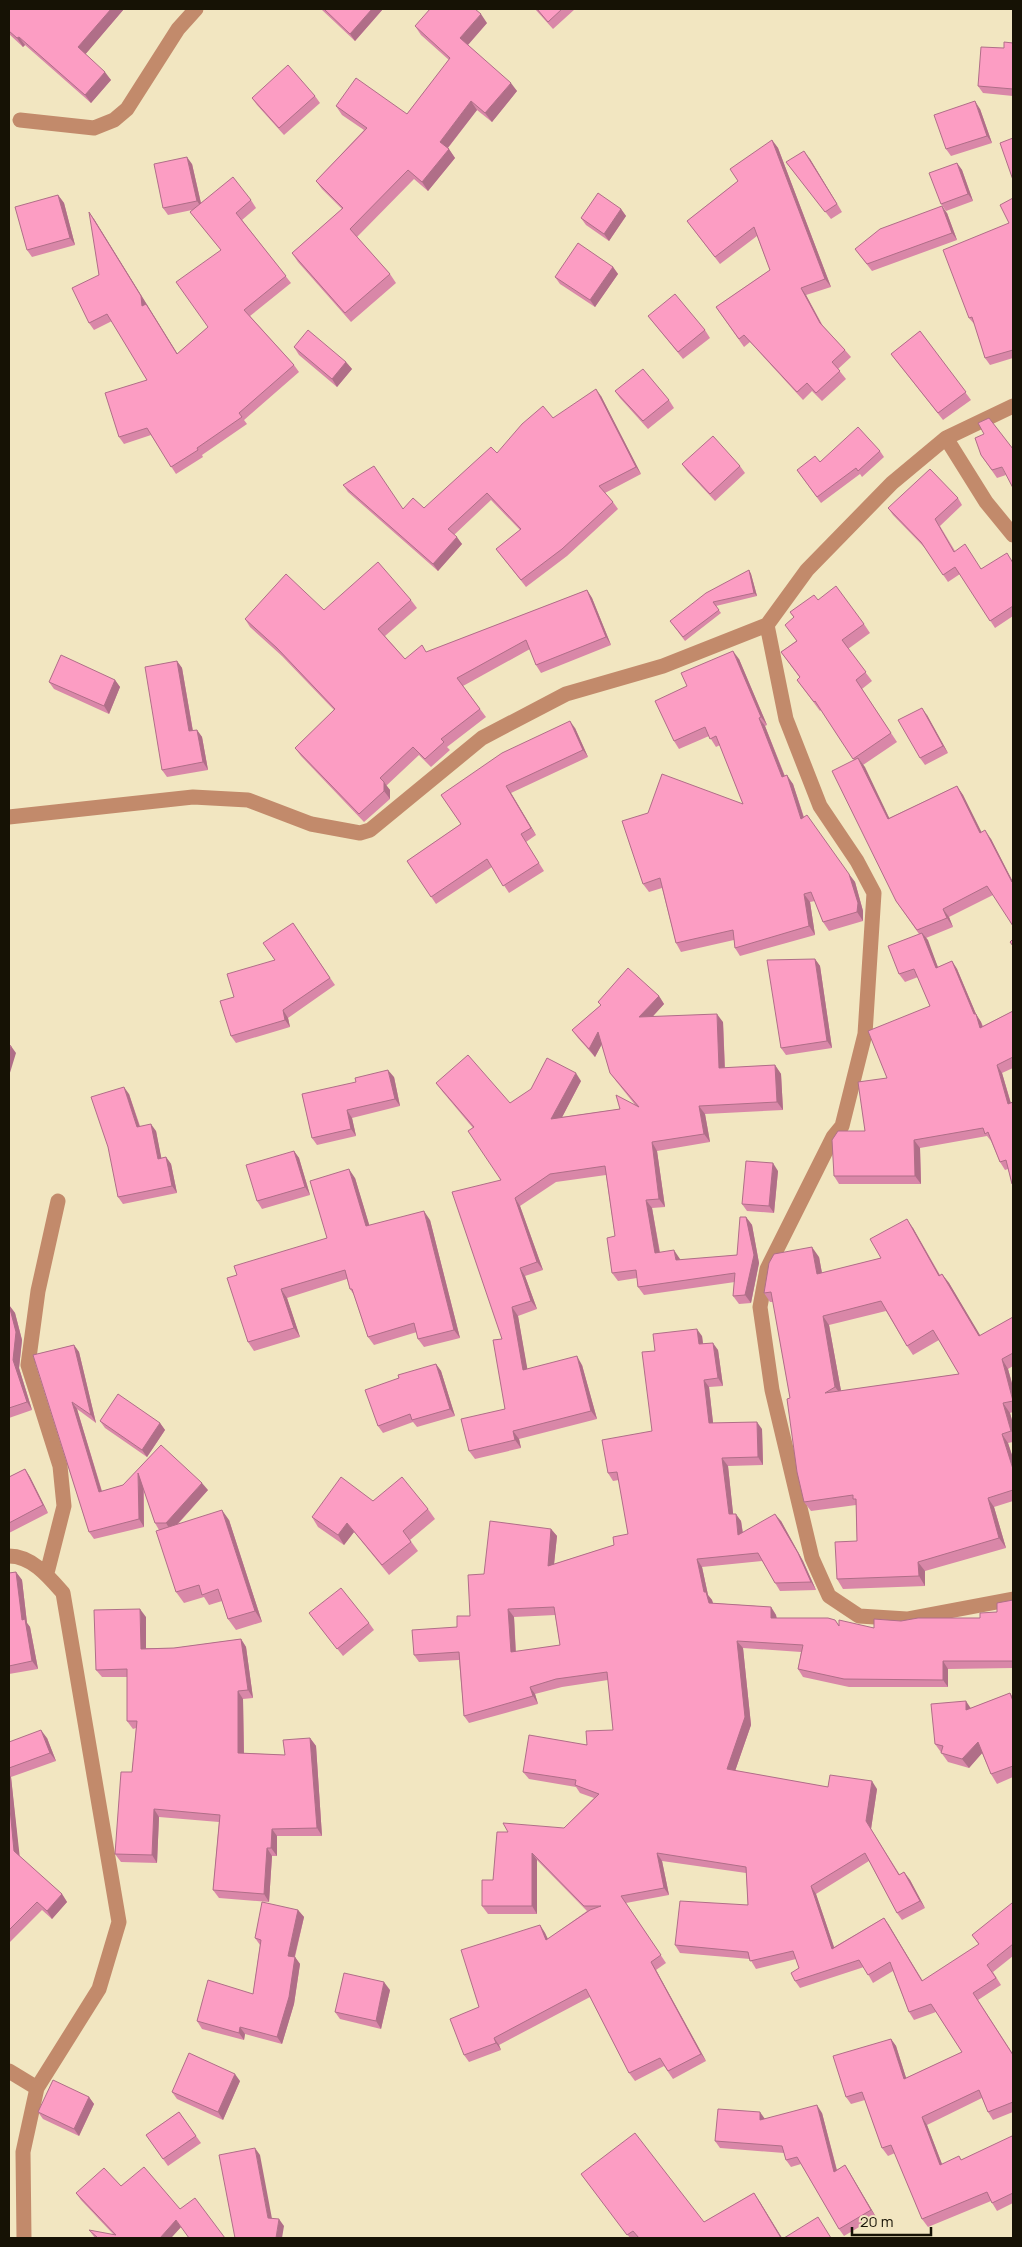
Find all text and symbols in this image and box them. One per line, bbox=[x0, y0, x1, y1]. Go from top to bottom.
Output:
scale bar bbox=[852, 2204, 931, 2236]
text: 20 m bbox=[860, 2211, 893, 2232]

